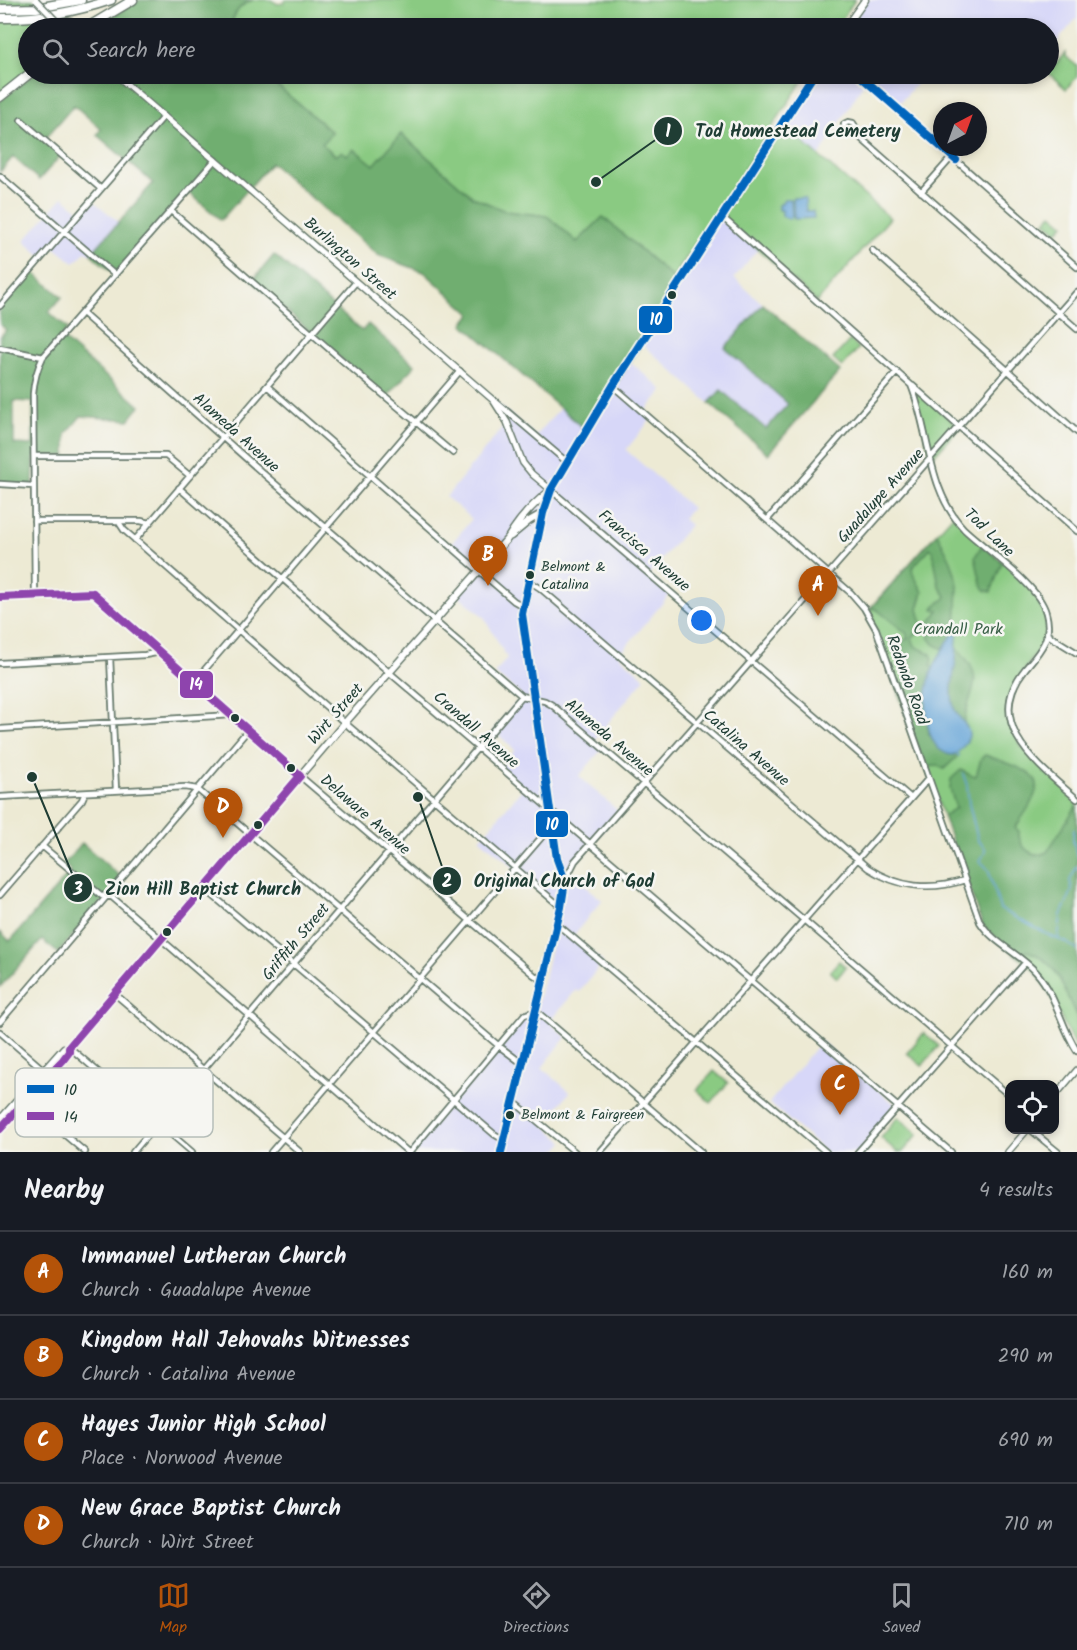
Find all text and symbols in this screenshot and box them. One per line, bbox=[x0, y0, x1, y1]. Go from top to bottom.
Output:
search box bbox=[18, 18, 1059, 84]
text: Search here bbox=[87, 34, 195, 69]
icon: search bbox=[39, 35, 72, 68]
north arrow bbox=[933, 102, 987, 156]
callout: Tod Homestead Cemetery bbox=[653, 113, 913, 149]
text: 1 bbox=[665, 118, 671, 147]
text: Tod Homestead Cemetery bbox=[695, 118, 901, 147]
street label: Burlington Street bbox=[298, 212, 403, 307]
unlabelled marker bbox=[666, 289, 678, 301]
line badge: 10 bbox=[638, 305, 673, 334]
text: 10 bbox=[649, 308, 663, 333]
street label: Alameda Avenue bbox=[187, 387, 285, 479]
street label: Guadalupe Avenue bbox=[831, 443, 931, 549]
street label: Tod Lane bbox=[958, 502, 1020, 564]
street label: Francisca Avenue bbox=[592, 504, 696, 598]
pin: B bbox=[468, 536, 508, 586]
place label: Belmont & Catalina bbox=[541, 556, 606, 596]
pin: A bbox=[798, 566, 838, 616]
marker: Belmont & Catalina bbox=[524, 569, 536, 581]
your location bbox=[687, 606, 716, 635]
park label: Crandall Park bbox=[913, 617, 1003, 642]
street label: Redondo Road bbox=[879, 632, 935, 729]
line badge: 14 bbox=[179, 670, 214, 699]
text: 14 bbox=[189, 673, 203, 698]
street label: Wirt Street bbox=[302, 677, 370, 750]
street label: Crandall Avenue bbox=[427, 685, 525, 775]
street label: Alameda Avenue bbox=[559, 693, 659, 783]
street label: Catalina Avenue bbox=[697, 703, 795, 793]
unlabelled marker bbox=[229, 712, 241, 724]
unlabelled marker bbox=[285, 762, 297, 774]
street label: Delaware Avenue bbox=[314, 768, 416, 862]
pin: D bbox=[204, 788, 242, 838]
line badge: 10 bbox=[535, 810, 569, 838]
text: 10 bbox=[545, 813, 559, 838]
unlabelled marker bbox=[252, 819, 264, 831]
callout: Original Church of God bbox=[432, 863, 667, 899]
text: 2 bbox=[442, 868, 452, 897]
text: Original Church of God bbox=[474, 868, 655, 897]
callout: Zion Hill Baptist Church bbox=[63, 870, 313, 906]
text: 3 bbox=[72, 876, 83, 905]
text: Zion Hill Baptist Church bbox=[105, 876, 301, 905]
street label: Griffith Street bbox=[256, 897, 337, 986]
unlabelled marker bbox=[161, 926, 173, 938]
pin: C bbox=[820, 1066, 860, 1115]
legend bbox=[15, 1068, 213, 1137]
text: 10 bbox=[64, 1078, 77, 1103]
map controls bbox=[1005, 1080, 1059, 1134]
button: locate bbox=[1005, 1080, 1059, 1134]
place label: Belmont & Fairgreen bbox=[521, 1104, 644, 1126]
text: 14 bbox=[64, 1105, 78, 1130]
marker: Belmont & Fairgreen bbox=[504, 1109, 516, 1121]
text: Nearby bbox=[24, 1170, 104, 1212]
text: 4 results bbox=[979, 1175, 1053, 1207]
text: Immanuel Lutheran Church bbox=[81, 1240, 346, 1275]
text: A bbox=[37, 1257, 50, 1289]
text: 160 m bbox=[1002, 1257, 1053, 1289]
text: Church · Guadalupe Avenue bbox=[81, 1275, 311, 1307]
text: Kingdom Hall Jehovahs Witnesses bbox=[81, 1324, 410, 1359]
text: B bbox=[37, 1341, 50, 1373]
text: 290 m bbox=[998, 1341, 1053, 1373]
text: Church · Catalina Avenue bbox=[81, 1359, 295, 1391]
text: Hayes Junior High School bbox=[81, 1408, 326, 1443]
text: C bbox=[37, 1425, 50, 1457]
text: 690 m bbox=[998, 1425, 1053, 1457]
text: Place · Norwood Avenue bbox=[81, 1443, 283, 1475]
text: New Grace Baptist Church bbox=[81, 1492, 341, 1527]
text: D bbox=[37, 1509, 50, 1541]
text: 710 m bbox=[1004, 1509, 1053, 1541]
text: Church · Wirt Street bbox=[81, 1527, 254, 1559]
tab: Map bbox=[157, 1579, 190, 1640]
tab: Directions bbox=[503, 1579, 569, 1640]
tab: Saved bbox=[882, 1579, 920, 1640]

